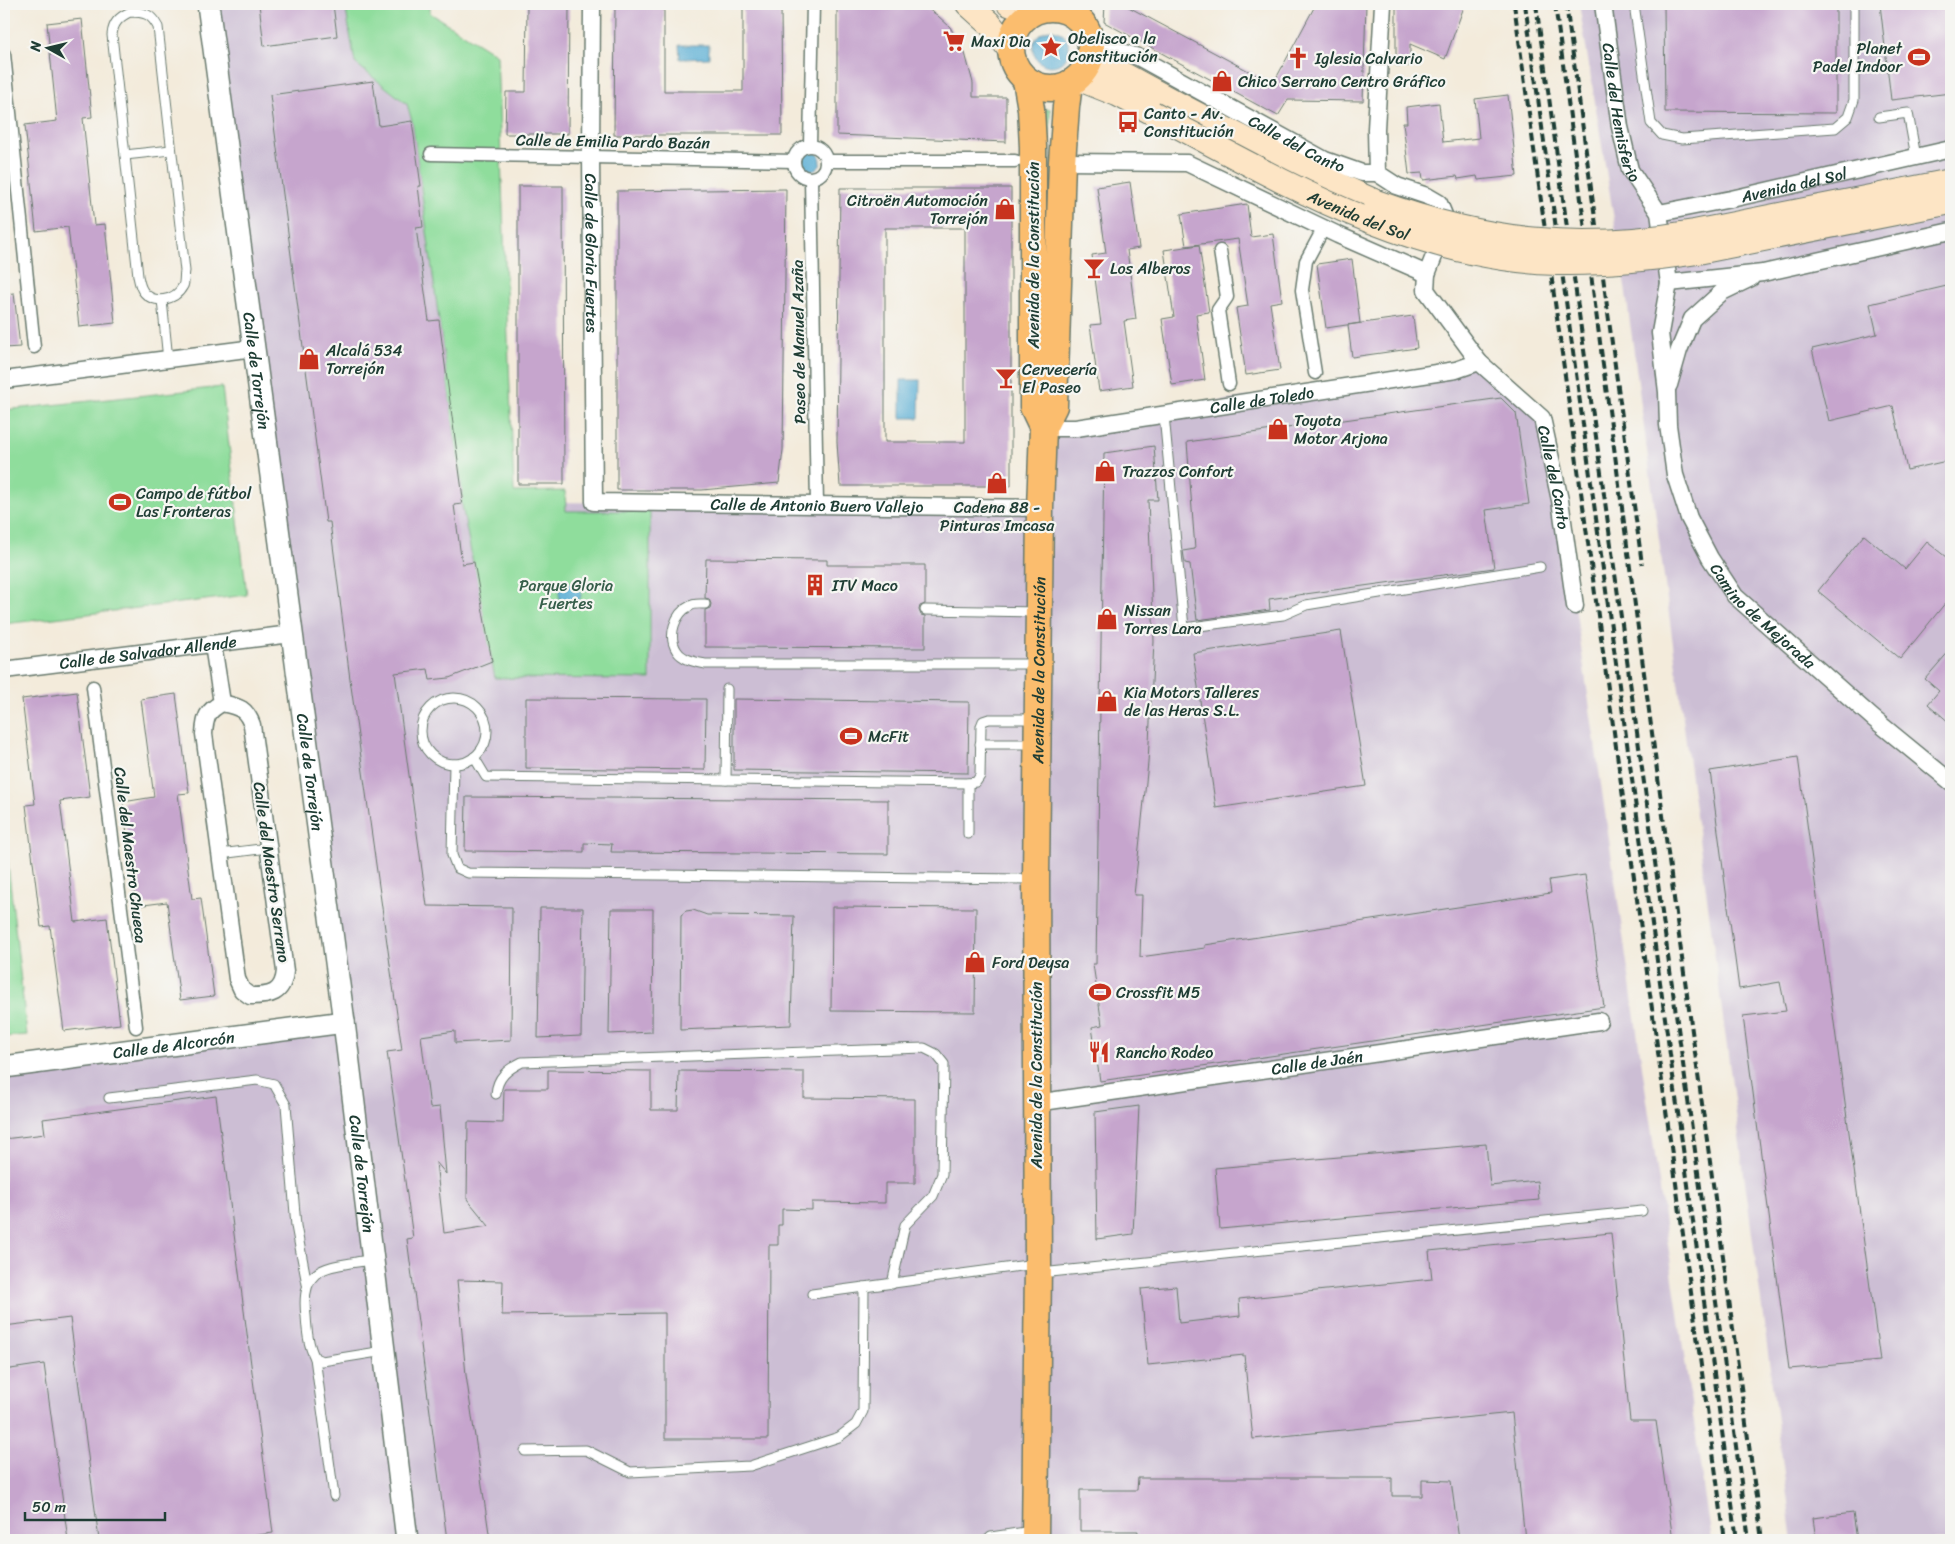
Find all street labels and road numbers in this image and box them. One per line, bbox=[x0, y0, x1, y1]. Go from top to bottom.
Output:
street label: Calle del Hemisferio bbox=[1594, 41, 1648, 189]
street label: Calle del Canto bbox=[1243, 107, 1349, 181]
street label: Calle de Emilia Pardo Bazán bbox=[516, 125, 711, 158]
street label: Avenida del Sol bbox=[1737, 159, 1850, 211]
street label: Avenida de la Constitución bbox=[1019, 161, 1048, 349]
street label: Calle de Gloria Fuertes bbox=[576, 173, 607, 333]
street label: Avenida del Sol bbox=[1302, 181, 1414, 249]
street label: Paseo de Manuel Azaña bbox=[783, 260, 814, 424]
street label: Calle de Torrejón bbox=[234, 310, 279, 432]
street label: Calle de Toledo bbox=[1208, 378, 1316, 422]
street label: Calle del Canto bbox=[1529, 423, 1578, 531]
street label: Calle de Antonio Buero Vallejo bbox=[710, 490, 924, 521]
street label: Camino de Mejorada bbox=[1702, 557, 1823, 677]
street label: Avenida de la Constitución bbox=[1023, 576, 1054, 765]
street label: Calle de Salvador Allende bbox=[58, 627, 238, 678]
street label: Calle de Torrejón bbox=[288, 712, 332, 833]
street label: Calle del Maestro Chueca bbox=[105, 765, 156, 945]
street label: Calle del Maestro Serrano bbox=[244, 780, 299, 964]
street label: Avenida de la Constitución bbox=[1022, 981, 1051, 1169]
street label: Calle de Alcorcón bbox=[111, 1023, 237, 1067]
street label: Calle de Jaén bbox=[1269, 1042, 1365, 1084]
street label: Calle de Torrejón bbox=[340, 1113, 384, 1235]

